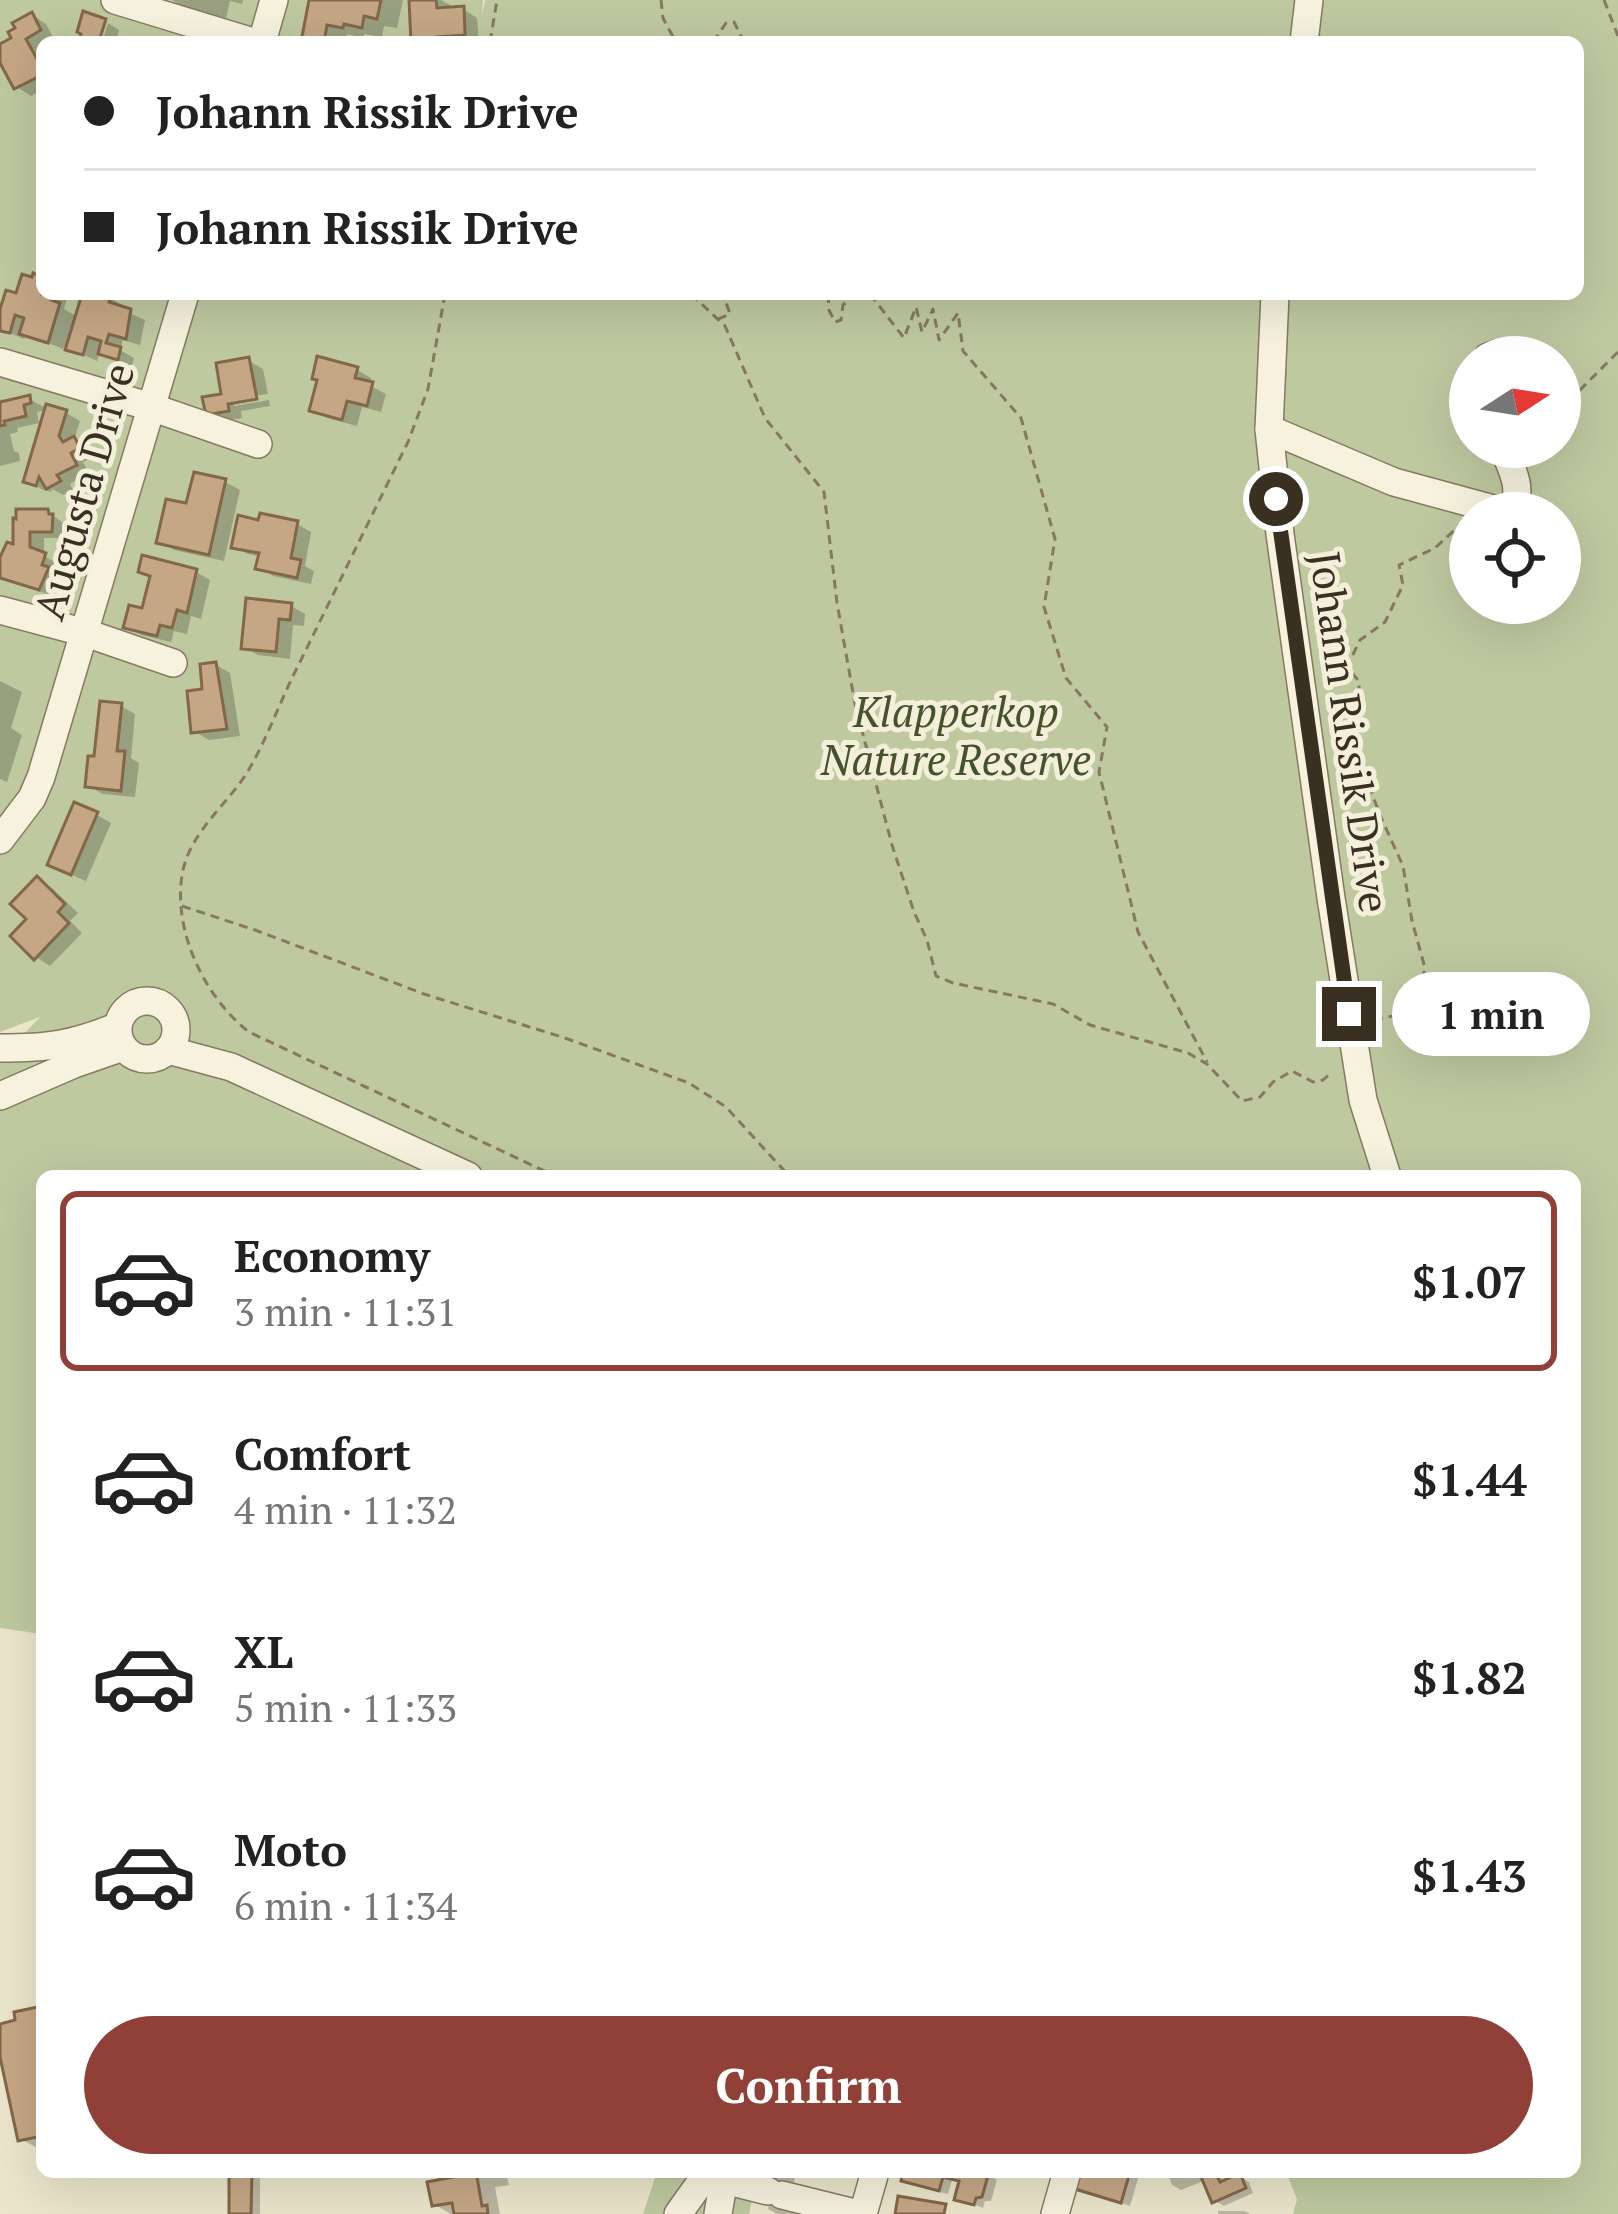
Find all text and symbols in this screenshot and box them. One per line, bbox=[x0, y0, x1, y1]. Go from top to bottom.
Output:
text: Johann Rissik Drive bbox=[156, 81, 579, 141]
text: Johann Rissik Drive bbox=[156, 197, 579, 257]
north arrow bbox=[1449, 336, 1581, 468]
map controls bbox=[1449, 336, 1581, 624]
street label: Augusta Drive bbox=[20, 356, 146, 626]
route start bbox=[1249, 472, 1303, 526]
button: locate bbox=[1449, 492, 1581, 624]
street label: Johann Rissik Drive bbox=[1298, 548, 1404, 916]
park label: Klapperkop Nature Reserve bbox=[820, 683, 1091, 787]
callout: 1 min bbox=[1391, 972, 1589, 1056]
route end bbox=[1322, 987, 1376, 1041]
text: 1 min bbox=[1438, 988, 1544, 1040]
text: Economy bbox=[234, 1225, 430, 1285]
icon: car bbox=[90, 1227, 198, 1335]
text: $1.07 bbox=[1412, 1251, 1527, 1311]
text: 3 min · 11:31 bbox=[234, 1285, 457, 1337]
text: Comfort bbox=[234, 1423, 411, 1483]
icon: car bbox=[90, 1425, 198, 1533]
text: $1.44 bbox=[1412, 1449, 1527, 1509]
text: 4 min · 11:32 bbox=[234, 1483, 457, 1535]
text: XL bbox=[234, 1621, 293, 1681]
icon: car bbox=[90, 1623, 198, 1731]
text: $1.82 bbox=[1412, 1647, 1527, 1707]
text: 5 min · 11:33 bbox=[234, 1681, 457, 1733]
text: Moto bbox=[234, 1819, 347, 1879]
icon: car bbox=[90, 1821, 198, 1929]
text: $1.43 bbox=[1412, 1845, 1527, 1905]
text: 6 min · 11:34 bbox=[234, 1879, 457, 1931]
button: Confirm bbox=[84, 2016, 1533, 2154]

